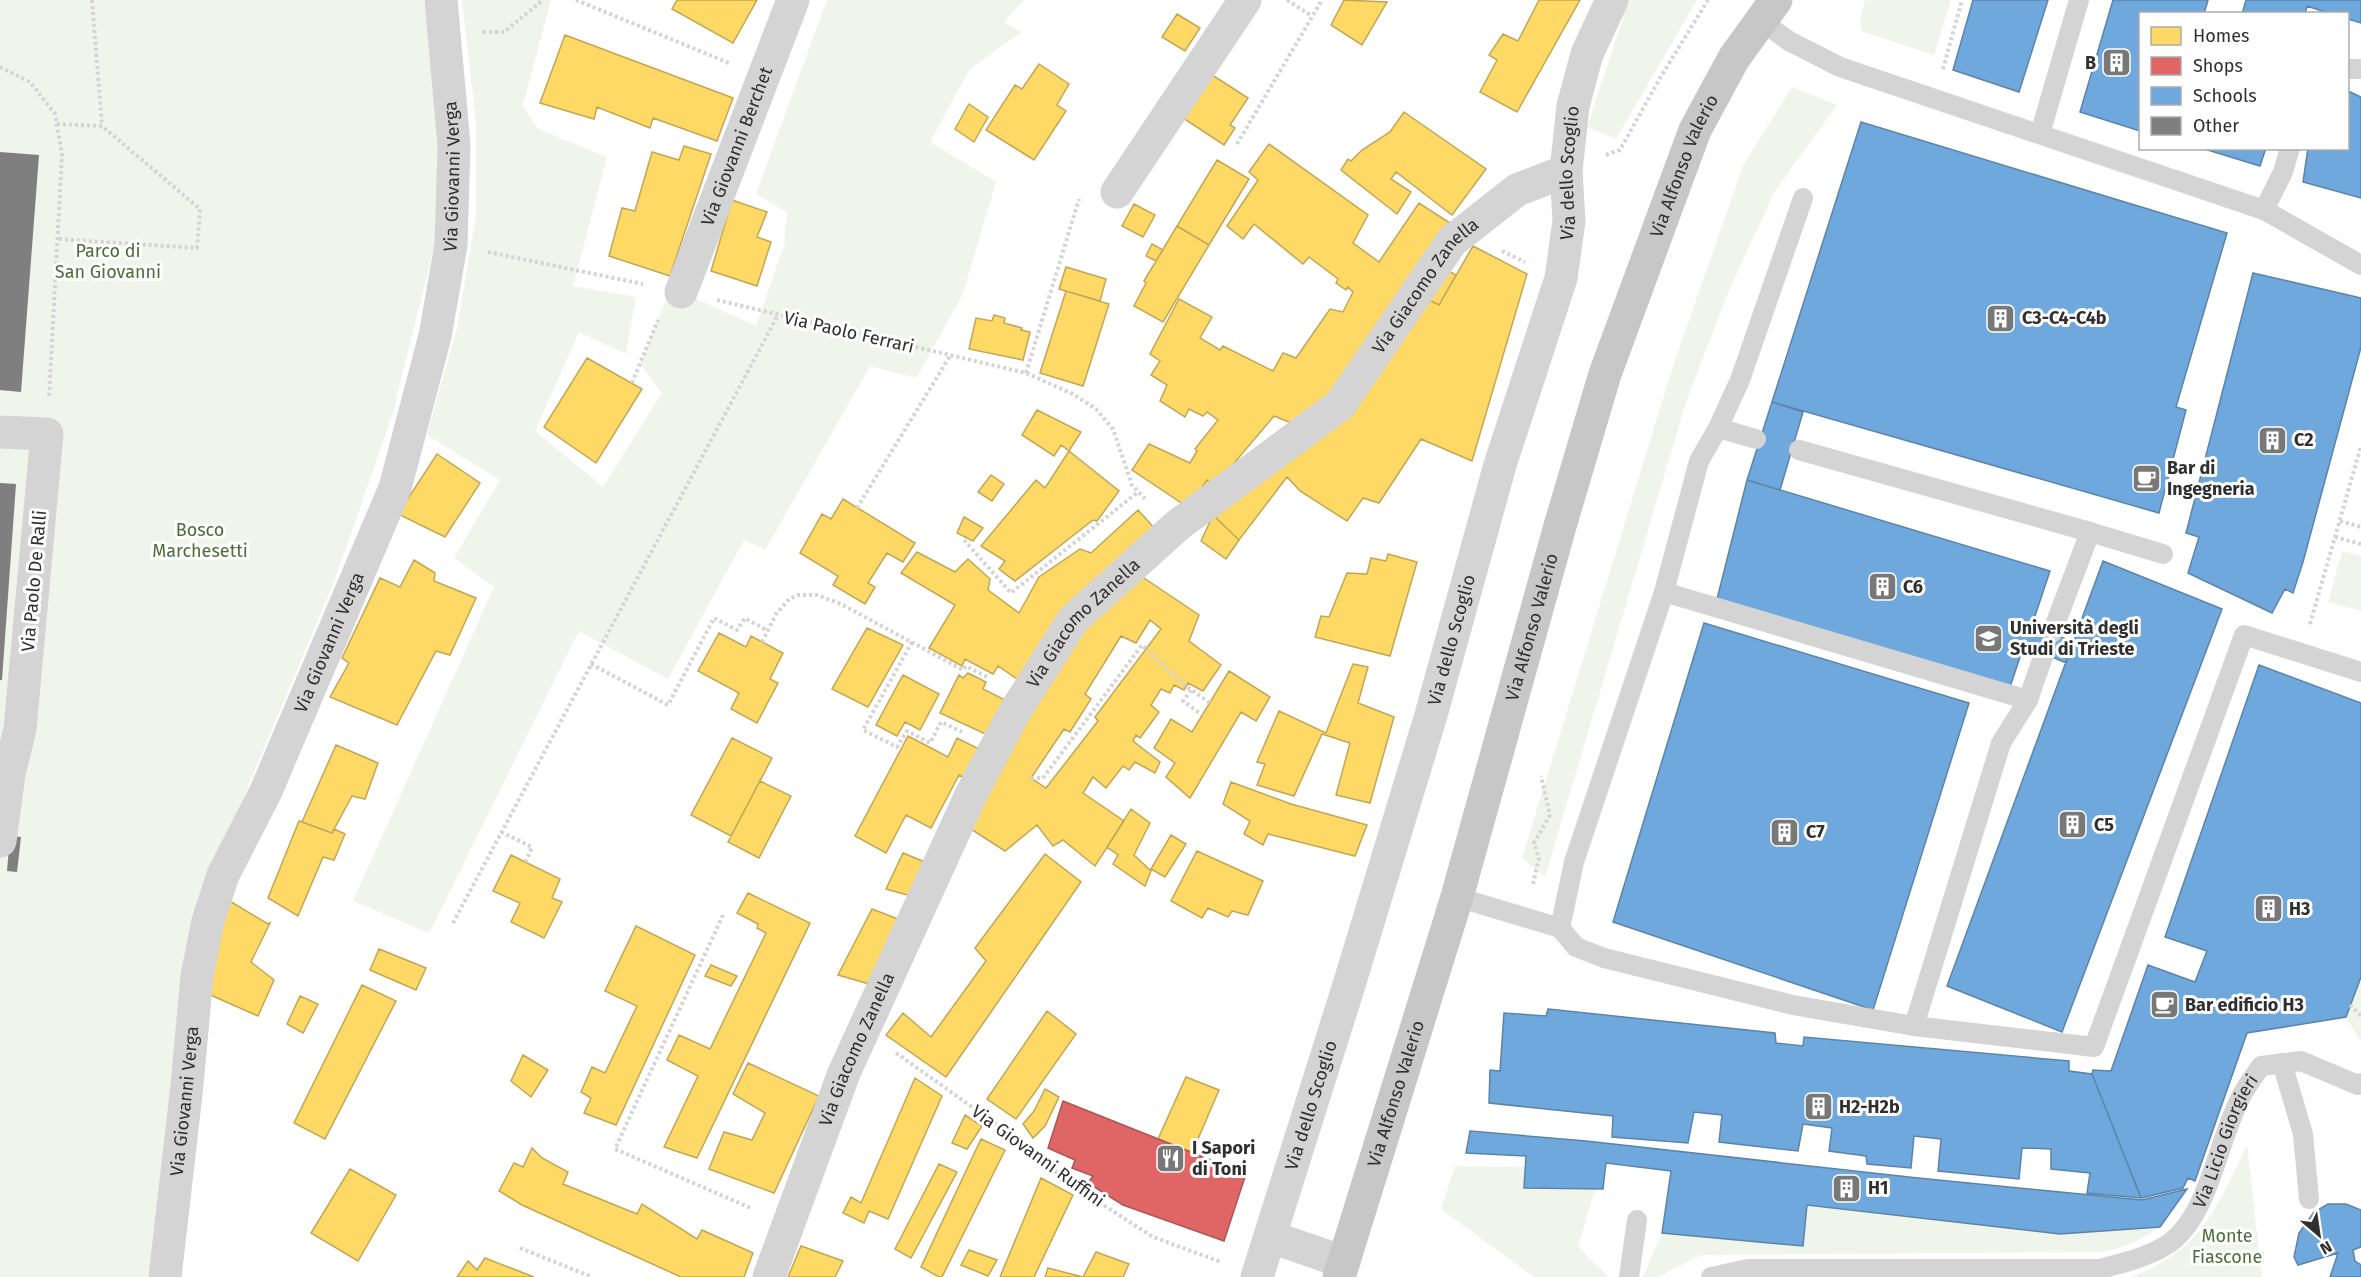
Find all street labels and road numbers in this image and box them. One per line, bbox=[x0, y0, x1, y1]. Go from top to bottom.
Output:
street label: Via Giovanni Berchet bbox=[696, 63, 778, 229]
street label: Via Alfonso Valerio bbox=[1645, 91, 1723, 240]
street label: Via Giovanni Verga bbox=[439, 100, 465, 254]
street label: Via dello Scoglio bbox=[1555, 105, 1584, 242]
street label: Via Giacomo Zanella bbox=[1367, 213, 1483, 358]
street label: Via Paolo Ferrari bbox=[782, 306, 916, 358]
street label: Via Paolo De Ralli bbox=[17, 509, 51, 653]
street label: Via Alfonso Valerio bbox=[1501, 551, 1563, 703]
street label: Via Giacomo Zanella bbox=[1022, 554, 1145, 692]
street label: Via Giovanni Verga bbox=[290, 569, 369, 716]
street label: Via dello Scoglio bbox=[1423, 572, 1480, 708]
street label: Via Giacomo Zanella bbox=[814, 969, 899, 1129]
street label: Via Alfonso Valerio bbox=[1363, 1018, 1429, 1170]
street label: Via Giovanni Verga bbox=[166, 1025, 203, 1177]
street label: Via dello Scoglio bbox=[1280, 1038, 1342, 1173]
street label: Via Licio Giorgieri bbox=[2188, 1070, 2263, 1212]
street label: Via Giovanni Ruffini bbox=[967, 1100, 1109, 1212]

